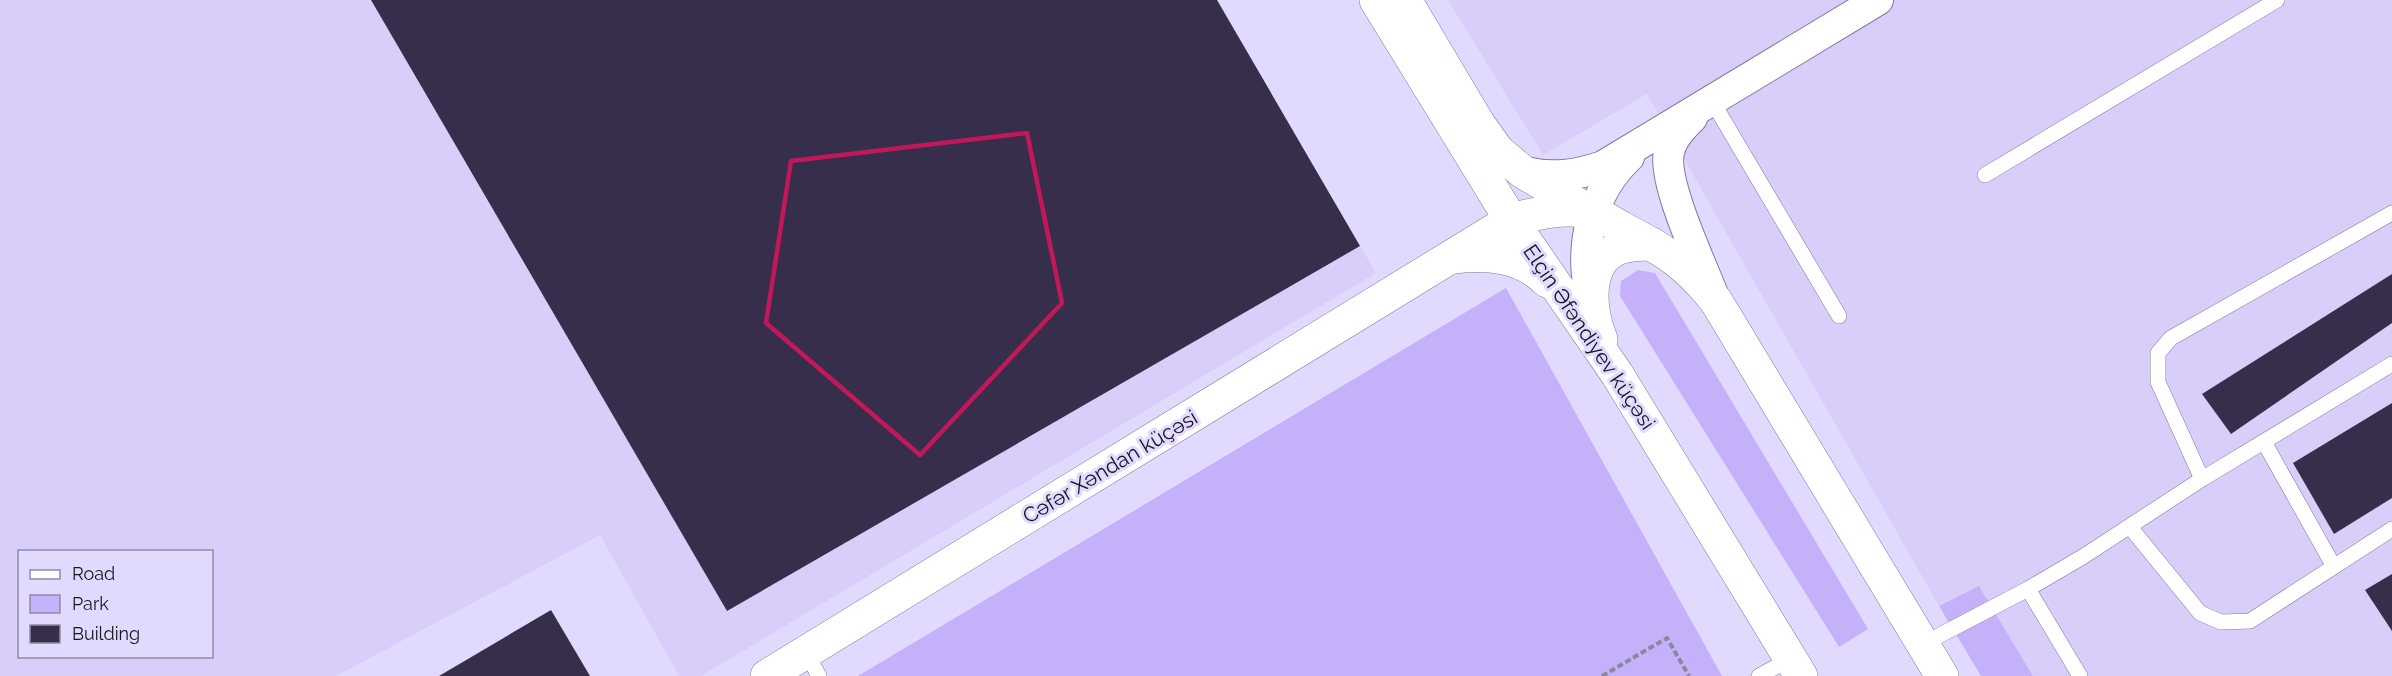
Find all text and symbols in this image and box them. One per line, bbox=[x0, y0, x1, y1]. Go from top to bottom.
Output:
street label: Elçin Əfəndiyev küçəsi bbox=[1518, 239, 1661, 434]
street label: Cəfər Xəndan küçəsi bbox=[1018, 405, 1202, 529]
legend bbox=[18, 550, 213, 658]
text: Road bbox=[72, 563, 115, 584]
text: Park bbox=[72, 593, 109, 614]
text: Building bbox=[72, 623, 140, 644]

